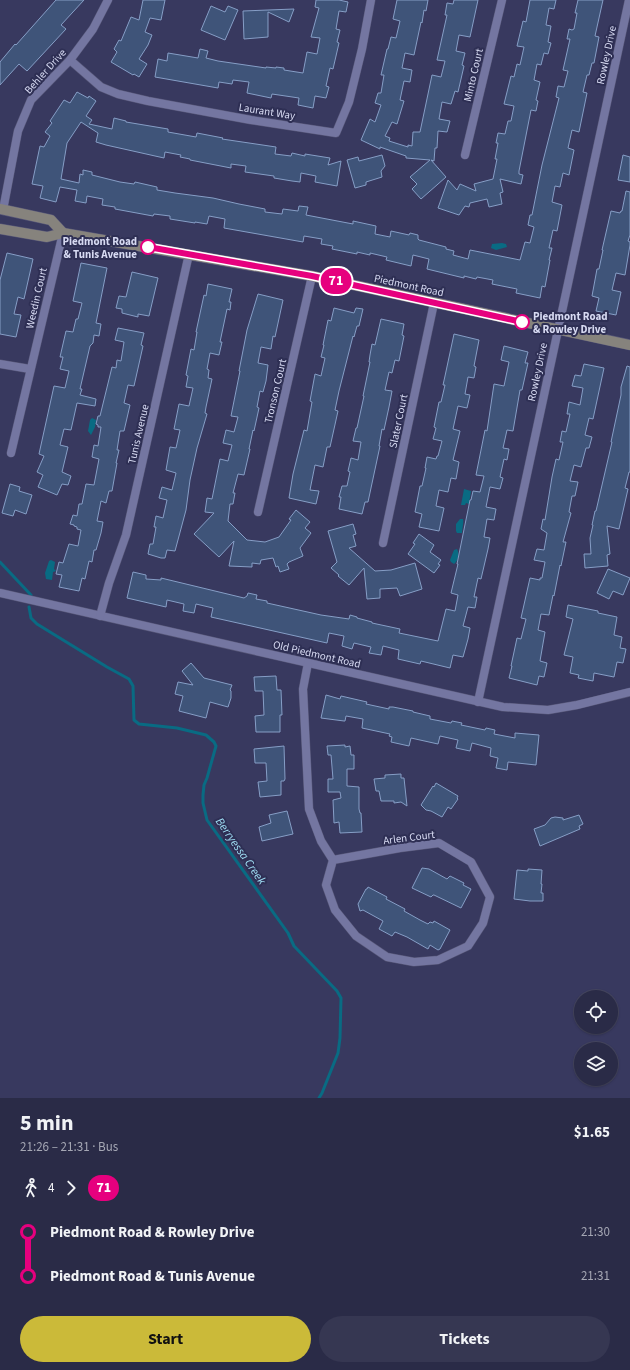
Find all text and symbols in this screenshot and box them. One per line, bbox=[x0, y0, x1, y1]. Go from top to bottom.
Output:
street label: Rowley Drive bbox=[593, 24, 620, 86]
street label: Behler Drive bbox=[21, 45, 70, 97]
street label: Minto Court bbox=[460, 47, 487, 103]
street label: Laurant Way bbox=[238, 100, 296, 123]
place label: Piedmont Road & Tunis Avenue bbox=[62, 234, 137, 262]
marker: Piedmont Road & Tunis Avenue bbox=[140, 239, 156, 255]
street label: Weedin Court bbox=[22, 266, 51, 330]
line badge: 71 bbox=[318, 268, 354, 294]
text: 71 bbox=[329, 271, 343, 291]
street label: Piedmont Road bbox=[373, 271, 445, 300]
place label: Piedmont Road & Rowley Drive bbox=[533, 309, 608, 337]
marker: Piedmont Road & Rowley Drive bbox=[514, 314, 530, 330]
street label: Rowley Drive bbox=[524, 341, 551, 403]
street label: Tronson Court bbox=[261, 357, 290, 425]
street label: Slater Court bbox=[385, 392, 412, 450]
street label: Tunis Avenue bbox=[124, 402, 153, 465]
street label: Old Piedmont Road bbox=[272, 637, 362, 672]
water label: Berryessa Creek bbox=[211, 814, 270, 888]
street label: Arlen Court bbox=[382, 827, 436, 848]
map controls bbox=[574, 990, 618, 1086]
button: locate bbox=[574, 990, 618, 1034]
button: layers bbox=[574, 1042, 618, 1086]
text: 5 min bbox=[20, 1107, 74, 1139]
text: $1.65 bbox=[574, 1122, 610, 1143]
text: 21:26 – 21:31 · Bus bbox=[20, 1138, 118, 1156]
icon: walk bbox=[20, 1177, 42, 1199]
icon: forward bbox=[60, 1177, 82, 1199]
text: 71 bbox=[96, 1178, 111, 1198]
text: 4 bbox=[48, 1179, 54, 1197]
text: Piedmont Road & Rowley Drive bbox=[50, 1222, 254, 1243]
text: 21:30 bbox=[581, 1223, 610, 1241]
text: Piedmont Road & Tunis Avenue bbox=[50, 1266, 255, 1287]
text: 21:31 bbox=[581, 1267, 610, 1285]
button: Start bbox=[20, 1316, 311, 1362]
button: Tickets bbox=[319, 1316, 610, 1362]

